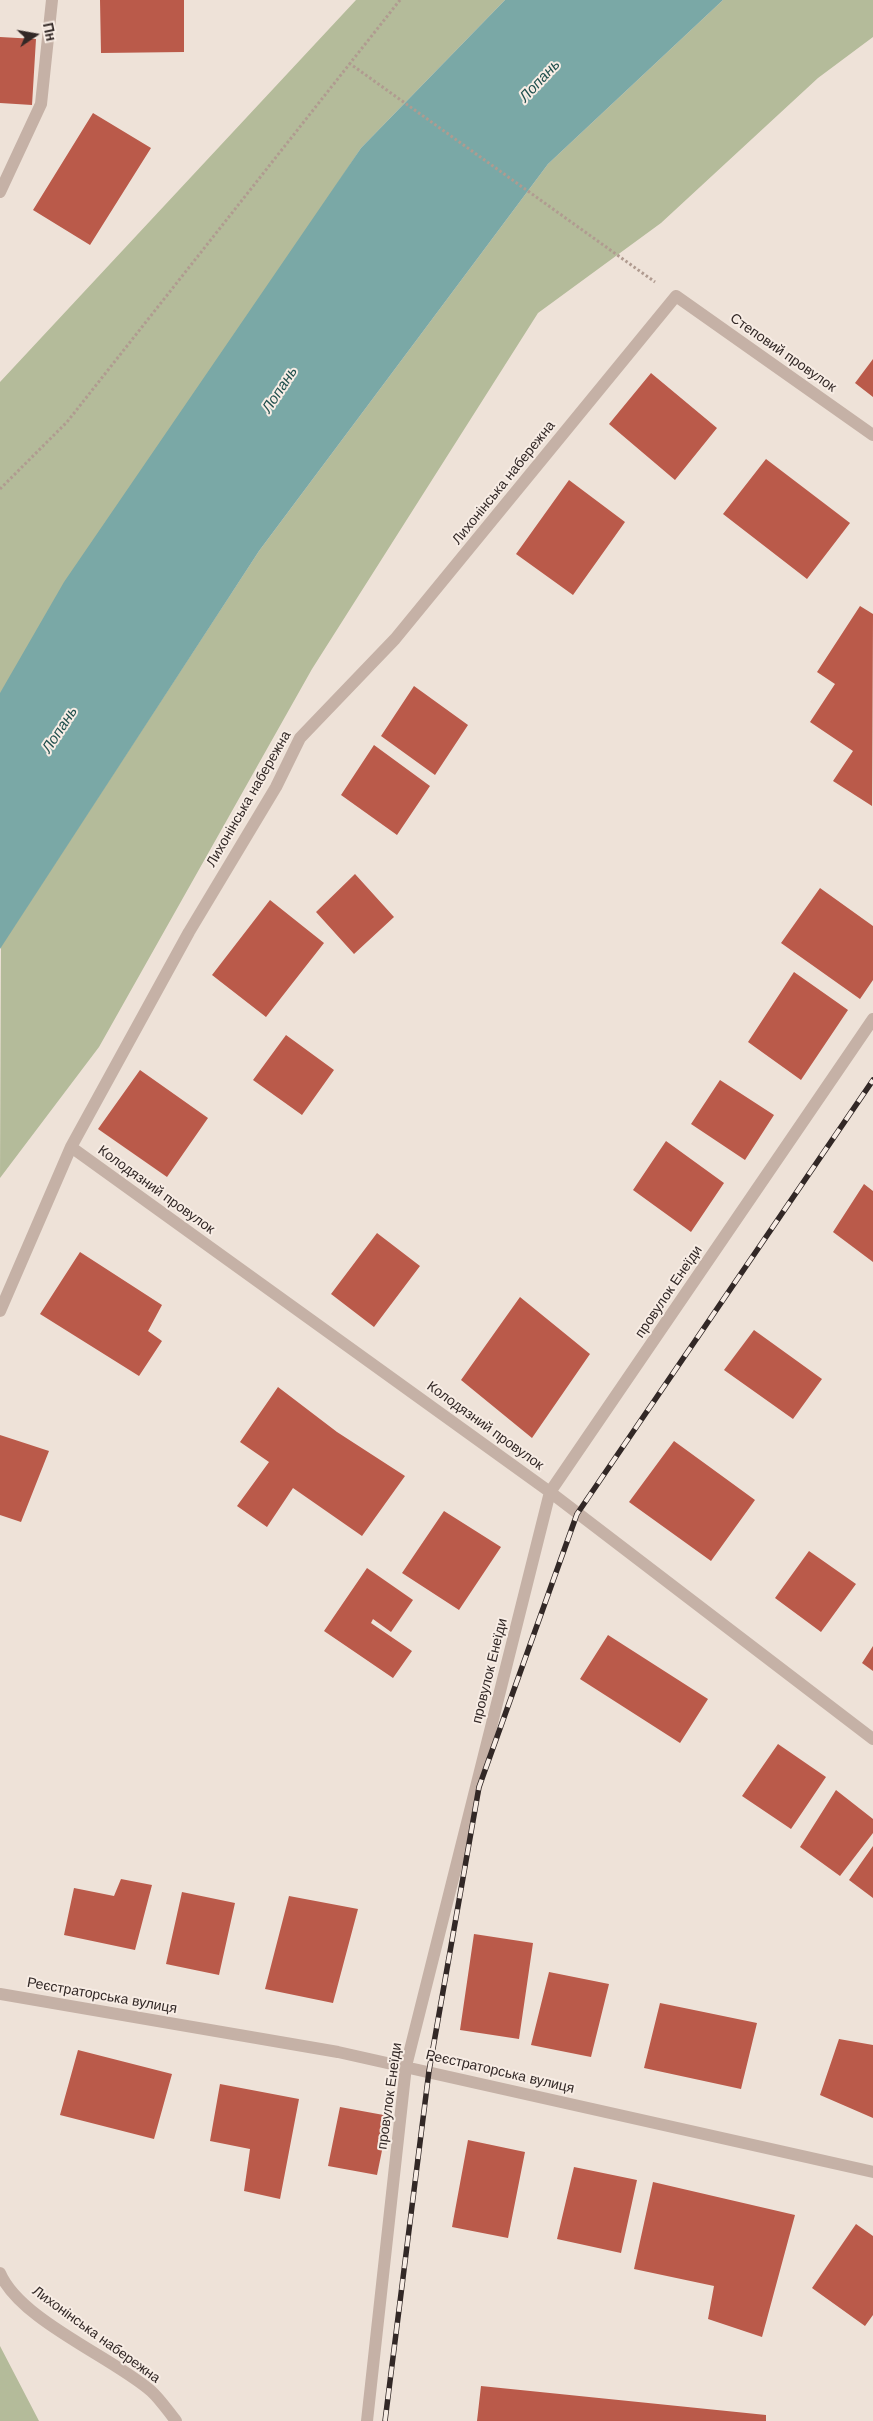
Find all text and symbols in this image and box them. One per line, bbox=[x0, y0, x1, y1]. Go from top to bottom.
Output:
north arrow bbox=[10, 10, 60, 60]
text: Пн bbox=[40, 21, 59, 43]
water label: Лопань bbox=[516, 56, 564, 106]
street label: Степовий провулок bbox=[727, 310, 839, 396]
water label: Лопань bbox=[258, 364, 302, 416]
street label: Лихонінська набережна bbox=[449, 418, 559, 548]
water label: Лопань bbox=[38, 704, 82, 756]
street label: Лихонінська набережна bbox=[203, 728, 295, 870]
street label: Колодязний провулок bbox=[94, 1142, 218, 1238]
street label: провулок Енеїди bbox=[632, 1243, 706, 1341]
street label: Колодязний провулок bbox=[423, 1378, 547, 1474]
street label: провулок Енеїди bbox=[469, 1617, 511, 1725]
street label: Реєстраторська вулиця bbox=[26, 1975, 178, 2017]
street label: провулок Енеїди bbox=[374, 2041, 406, 2151]
street label: Реєстраторська вулиця bbox=[424, 2047, 576, 2097]
street label: Лихонінська набережна bbox=[29, 2283, 163, 2387]

